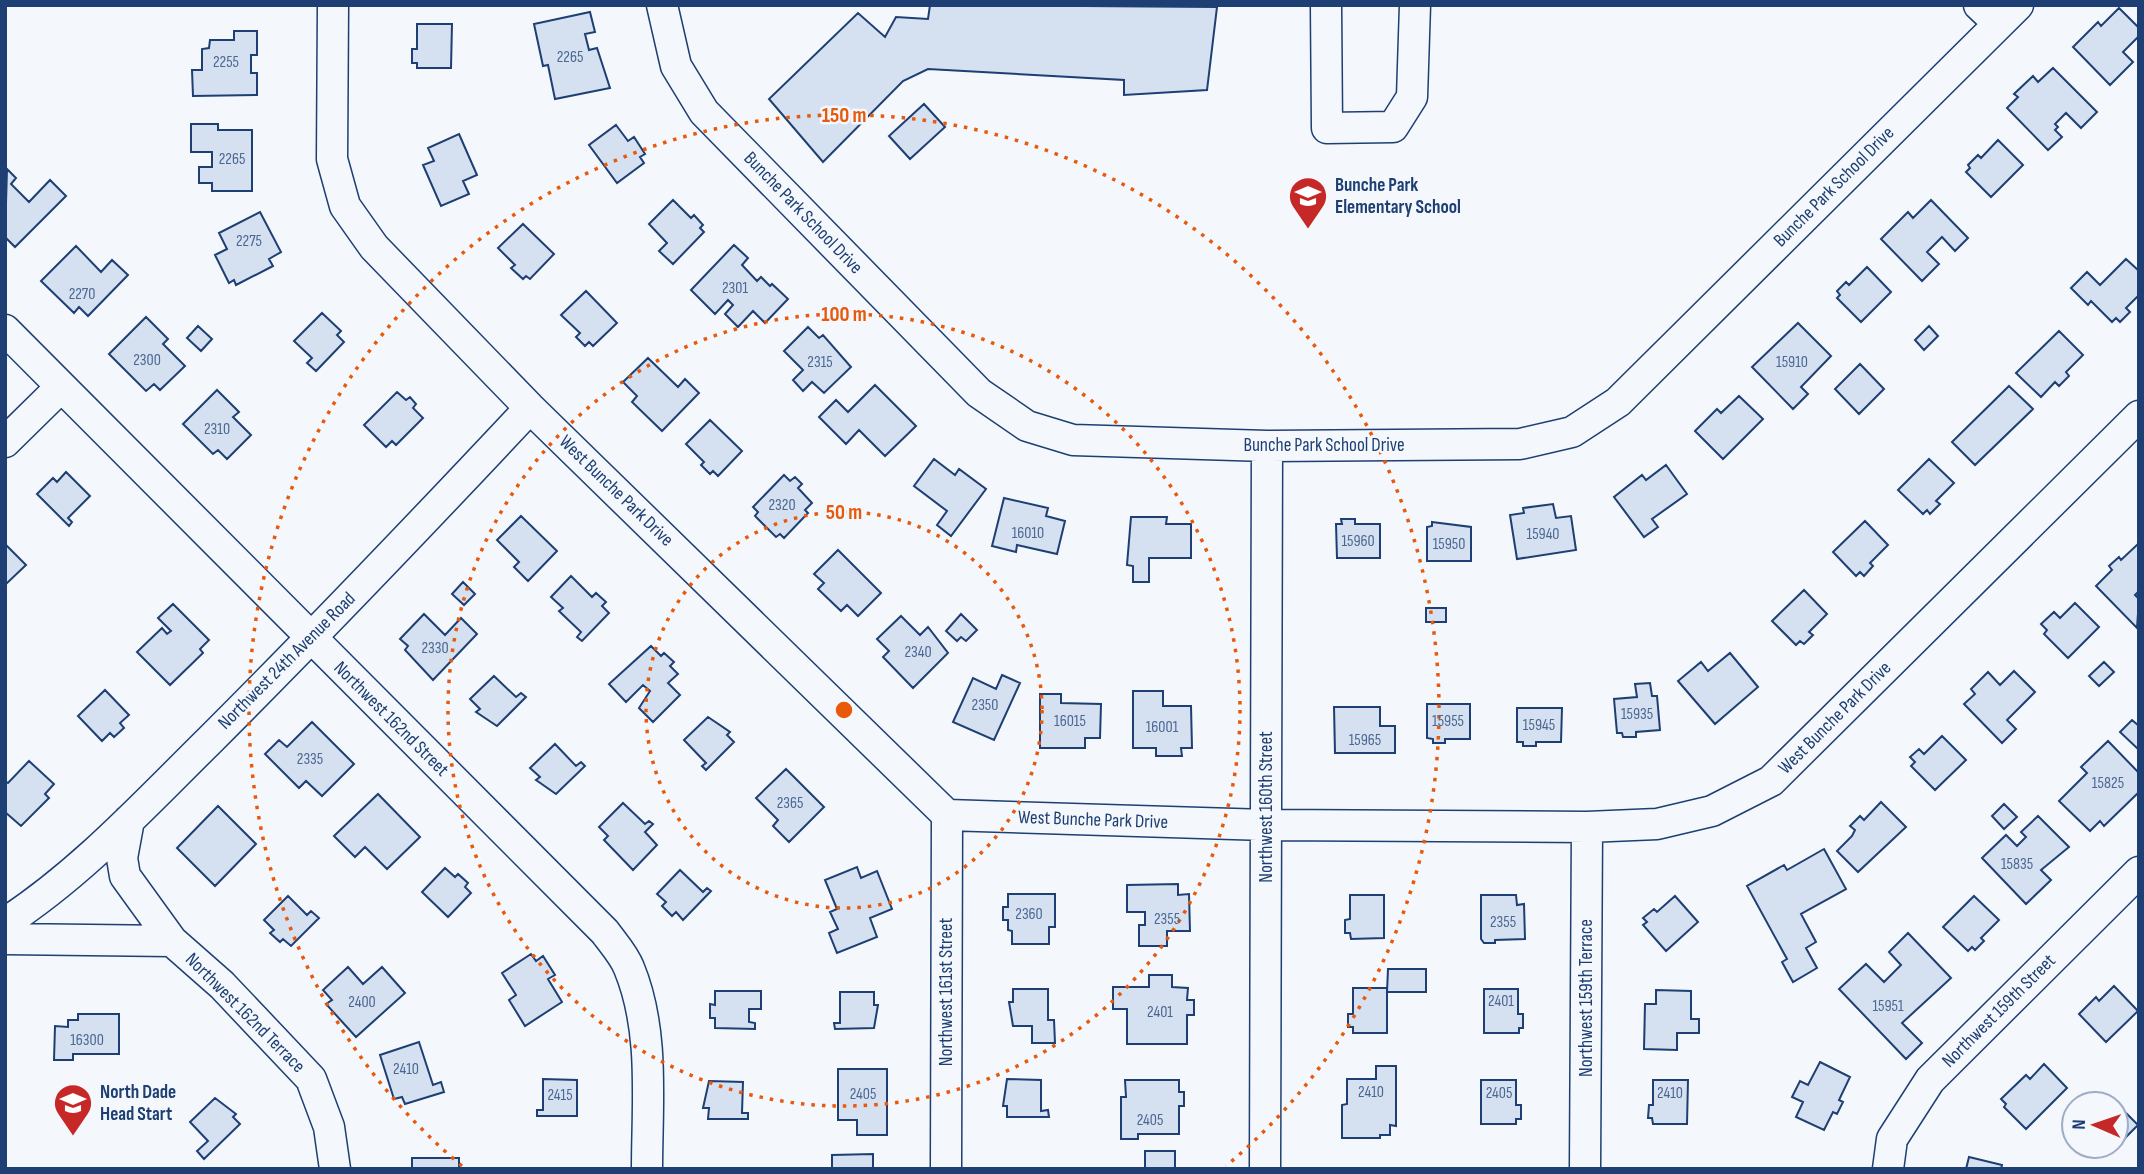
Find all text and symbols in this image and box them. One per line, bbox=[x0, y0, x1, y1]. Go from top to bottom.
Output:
house number: 2265 bbox=[557, 48, 583, 67]
house number: 2255 bbox=[213, 53, 239, 72]
text: 150 m bbox=[822, 103, 866, 128]
street label: Bunche Park School Drive bbox=[1769, 122, 1899, 252]
street label: Bunche Park School Drive bbox=[739, 147, 867, 279]
house number: 2265 bbox=[219, 150, 245, 169]
place label: Bunche Park Elementary School bbox=[1335, 174, 1461, 219]
school or university icon: Bunche Park Elementary School bbox=[1287, 175, 1329, 230]
house number: 2275 bbox=[236, 232, 262, 251]
house number: 2301 bbox=[722, 279, 748, 298]
house number: 2270 bbox=[69, 285, 95, 304]
text: 100 m bbox=[821, 302, 867, 327]
house number: 2300 bbox=[133, 351, 161, 370]
house number: 2315 bbox=[807, 353, 833, 372]
house number: 15910 bbox=[1776, 353, 1808, 372]
house number: 2310 bbox=[204, 420, 230, 439]
street label: West Bunche Park Drive bbox=[554, 431, 678, 551]
street label: Bunche Park School Drive bbox=[1243, 434, 1405, 457]
house number: 2320 bbox=[768, 496, 796, 515]
text: 50 m bbox=[826, 500, 862, 525]
house number: 16010 bbox=[1012, 524, 1044, 543]
house number: 15940 bbox=[1527, 525, 1559, 544]
house number: 15960 bbox=[1341, 532, 1375, 551]
house number: 15950 bbox=[1433, 535, 1465, 554]
street label: Northwest 24th Avenue Road bbox=[214, 588, 360, 734]
house number: 2330 bbox=[421, 639, 449, 658]
house number: 2340 bbox=[904, 643, 932, 662]
street label: Northwest 162nd Street bbox=[329, 657, 453, 781]
street label: West Bunche Park Drive bbox=[1774, 657, 1896, 779]
house number: 2350 bbox=[972, 696, 998, 715]
centre of rings bbox=[832, 698, 856, 722]
house number: 15935 bbox=[1621, 705, 1653, 724]
house number: 16015 bbox=[1054, 712, 1086, 731]
house number: 15955 bbox=[1432, 712, 1464, 731]
house number: 15945 bbox=[1523, 716, 1555, 735]
house number: 16001 bbox=[1146, 718, 1179, 737]
street label: Northwest 160th Street bbox=[1255, 731, 1278, 883]
house number: 15965 bbox=[1349, 731, 1381, 750]
house number: 2335 bbox=[297, 750, 323, 769]
house number: 15825 bbox=[2092, 774, 2124, 793]
house number: 2365 bbox=[777, 794, 803, 813]
street label: West Bunche Park Drive bbox=[1018, 806, 1168, 834]
house number: 15835 bbox=[2001, 855, 2033, 874]
house number: 2360 bbox=[1015, 905, 1043, 924]
house number: 2355 bbox=[1154, 910, 1180, 929]
house number: 2355 bbox=[1490, 913, 1516, 932]
street label: Northwest 161st Street bbox=[935, 918, 958, 1066]
street label: Northwest 159th Terrace bbox=[1575, 919, 1598, 1077]
street label: Northwest 162nd Terrace bbox=[180, 948, 310, 1078]
street label: Northwest 159th Street bbox=[1938, 949, 2061, 1072]
house number: 2401 bbox=[1488, 992, 1514, 1011]
house number: 2400 bbox=[348, 993, 376, 1012]
house number: 15951 bbox=[1872, 997, 1904, 1016]
house number: 2401 bbox=[1147, 1003, 1173, 1022]
house number: 16300 bbox=[70, 1031, 104, 1050]
house number: 2410 bbox=[393, 1060, 419, 1079]
place label: North Dade Head Start bbox=[100, 1081, 176, 1126]
school or university icon: North Dade Head Start bbox=[52, 1082, 94, 1137]
house number: 2410 bbox=[1358, 1083, 1384, 1102]
house number: 2405 bbox=[1486, 1084, 1512, 1103]
house number: 2410 bbox=[1657, 1084, 1683, 1103]
house number: 2405 bbox=[850, 1085, 876, 1104]
house number: 2415 bbox=[547, 1086, 573, 1105]
north arrow bbox=[2060, 1090, 2130, 1160]
house number: 2405 bbox=[1137, 1111, 1163, 1130]
text: N bbox=[2068, 1119, 2091, 1130]

